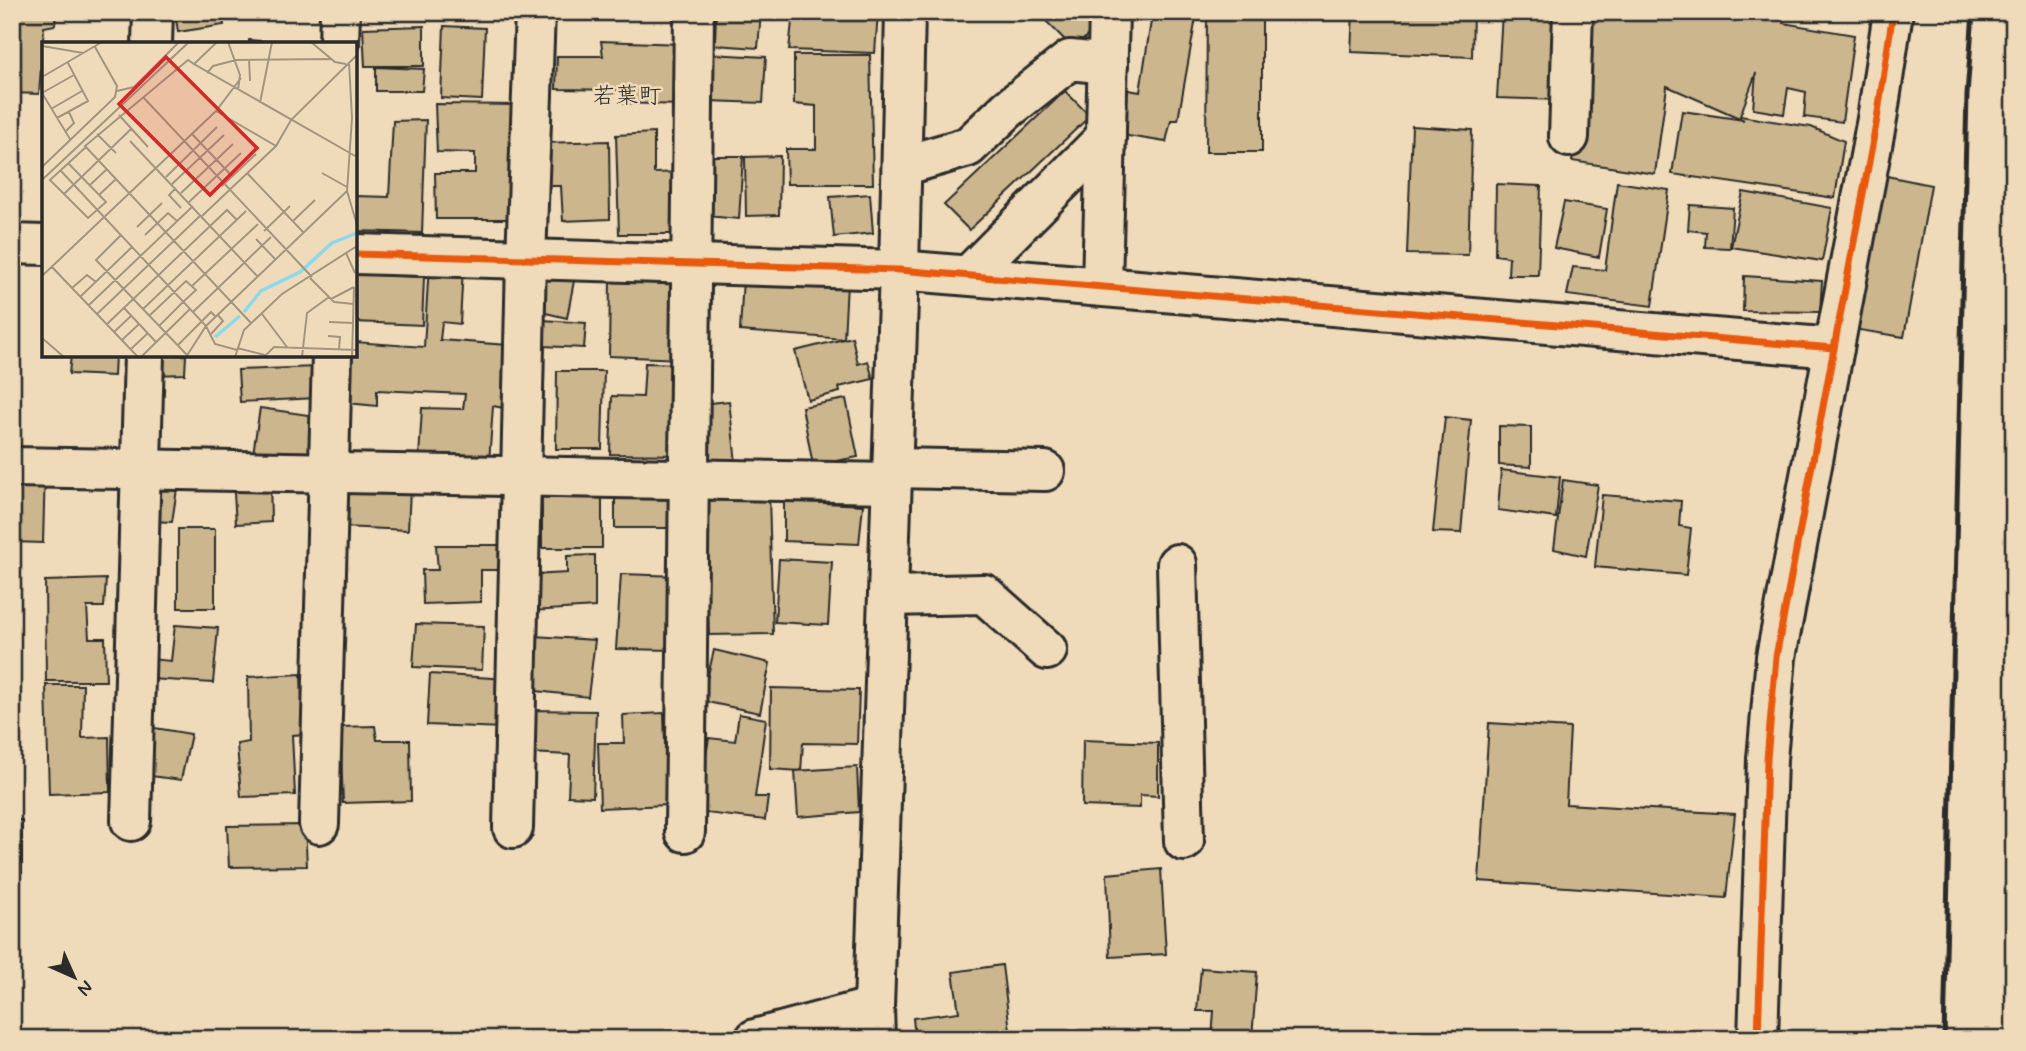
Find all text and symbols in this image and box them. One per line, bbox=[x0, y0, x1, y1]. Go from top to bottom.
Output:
inset map bbox=[42, 42, 357, 357]
district label: 若葉町 bbox=[593, 82, 662, 112]
north arrow bbox=[38, 942, 108, 1012]
text: N bbox=[72, 975, 98, 1001]

